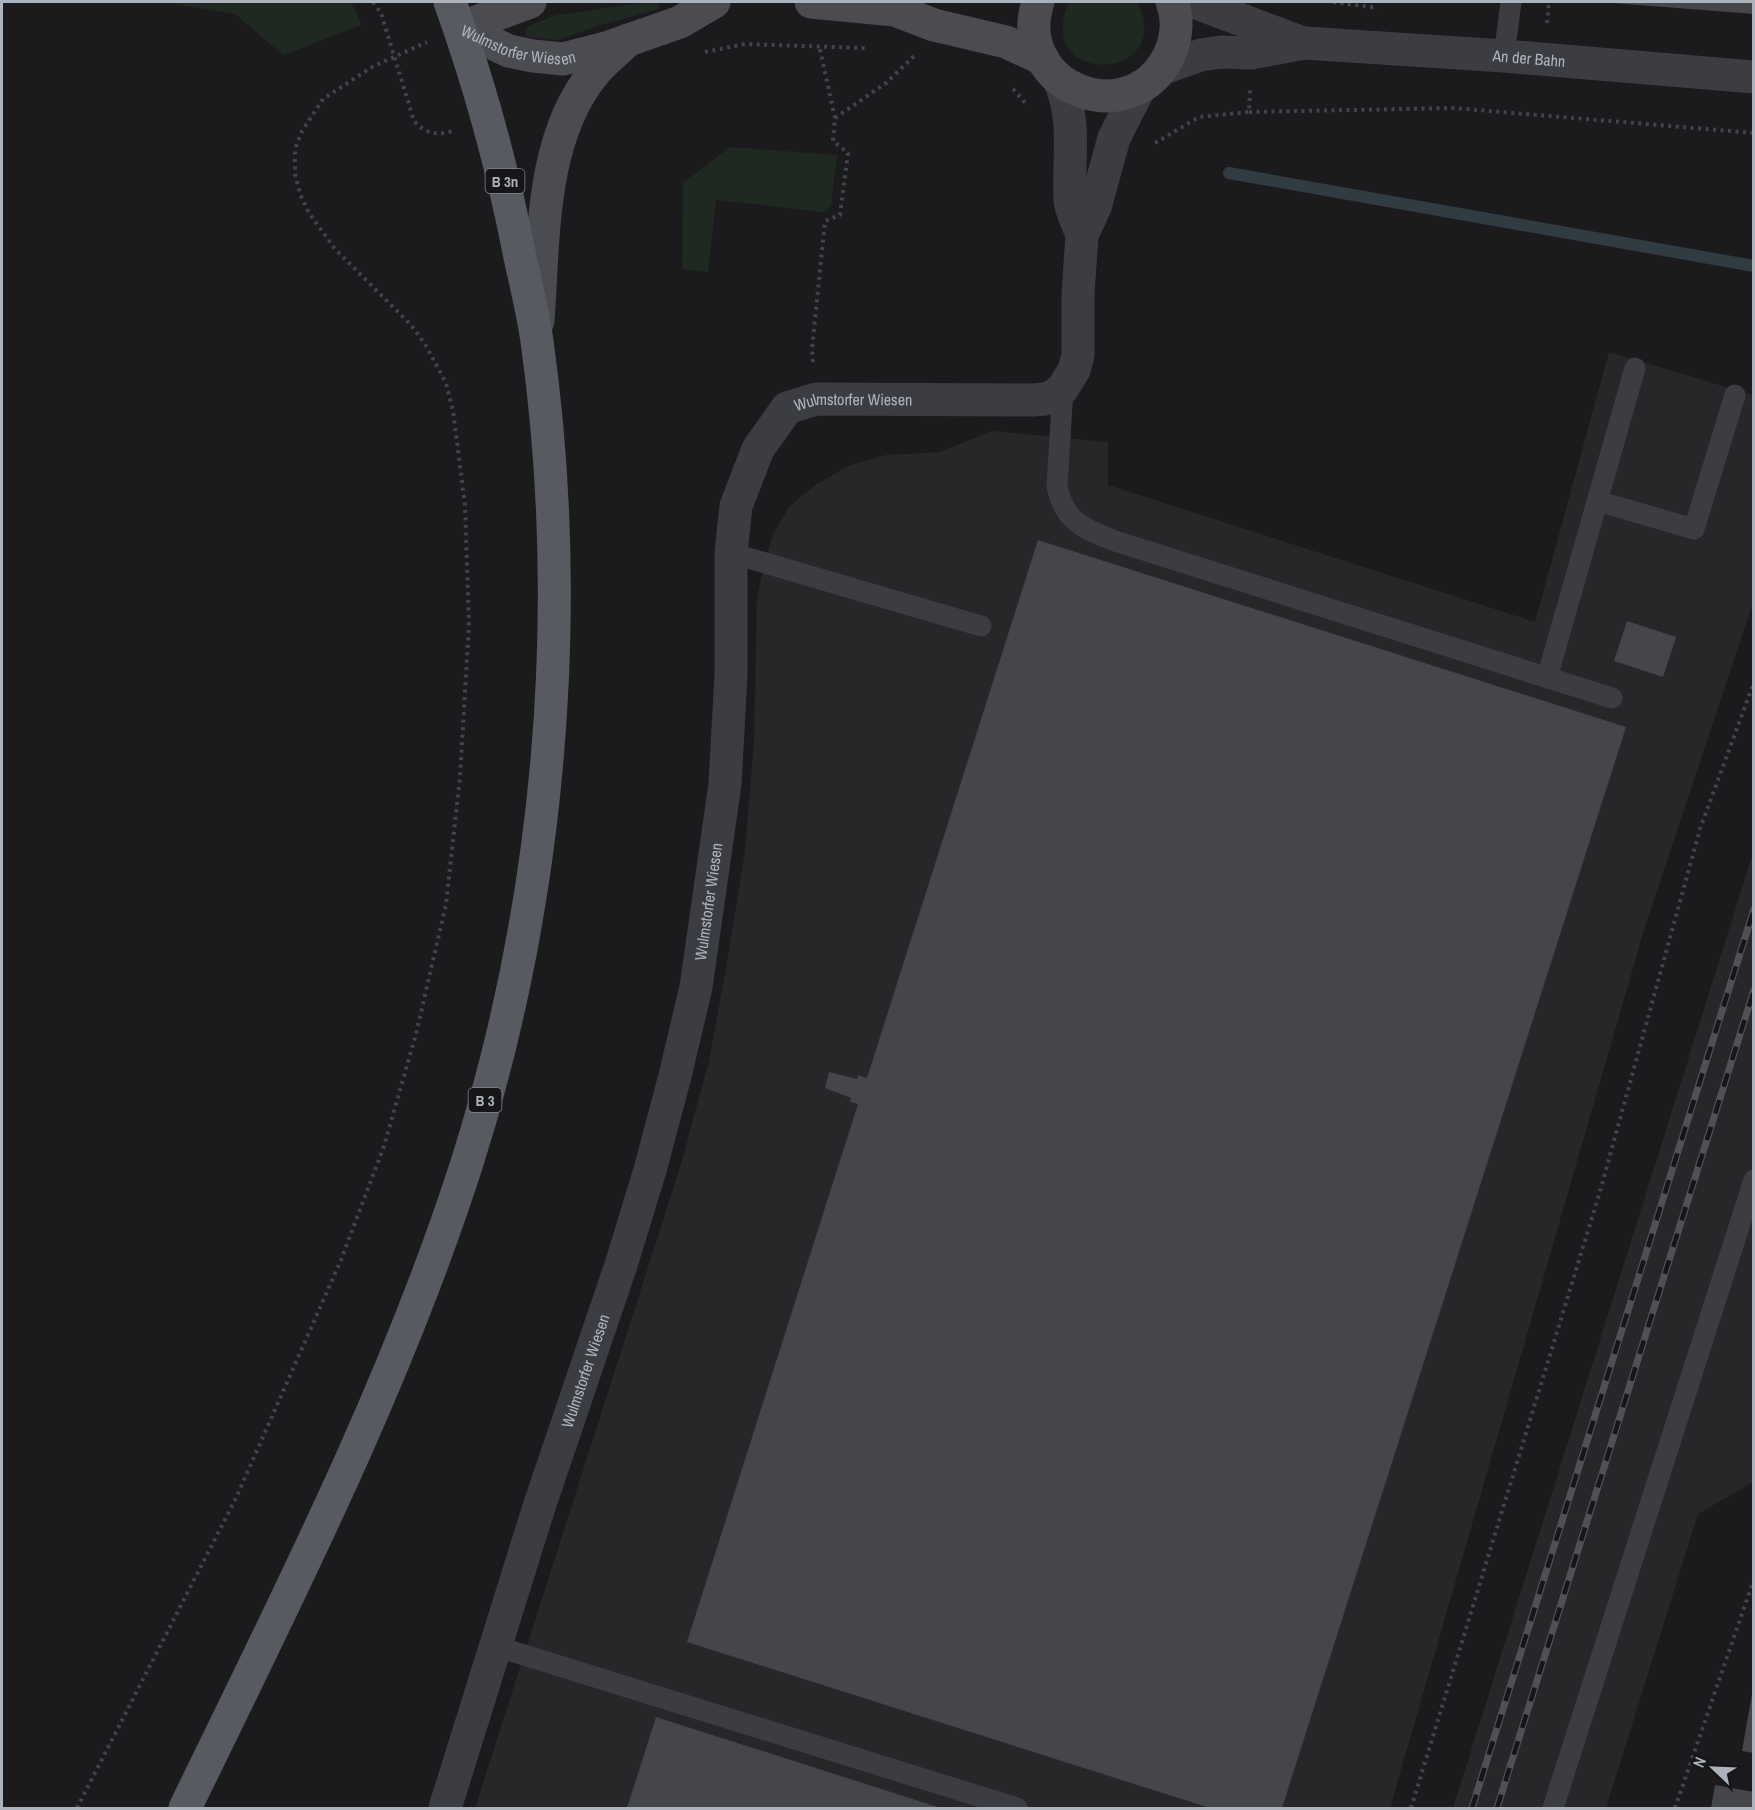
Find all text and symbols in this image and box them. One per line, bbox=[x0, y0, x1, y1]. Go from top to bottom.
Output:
street label: Wulmstorfer Wiesen bbox=[458, 19, 578, 70]
street label: An der Bahn bbox=[1491, 44, 1566, 72]
road number: B 3n bbox=[486, 169, 524, 193]
street label: Wulmstorfer Wiesen bbox=[791, 388, 912, 416]
street label: Wulmstorfer Wiesen bbox=[689, 841, 727, 962]
road number: B 3 bbox=[468, 1088, 502, 1112]
street label: Wulmstorfer Wiesen bbox=[556, 1311, 615, 1431]
north arrow bbox=[1683, 1738, 1743, 1798]
text: N bbox=[1687, 1753, 1711, 1771]

